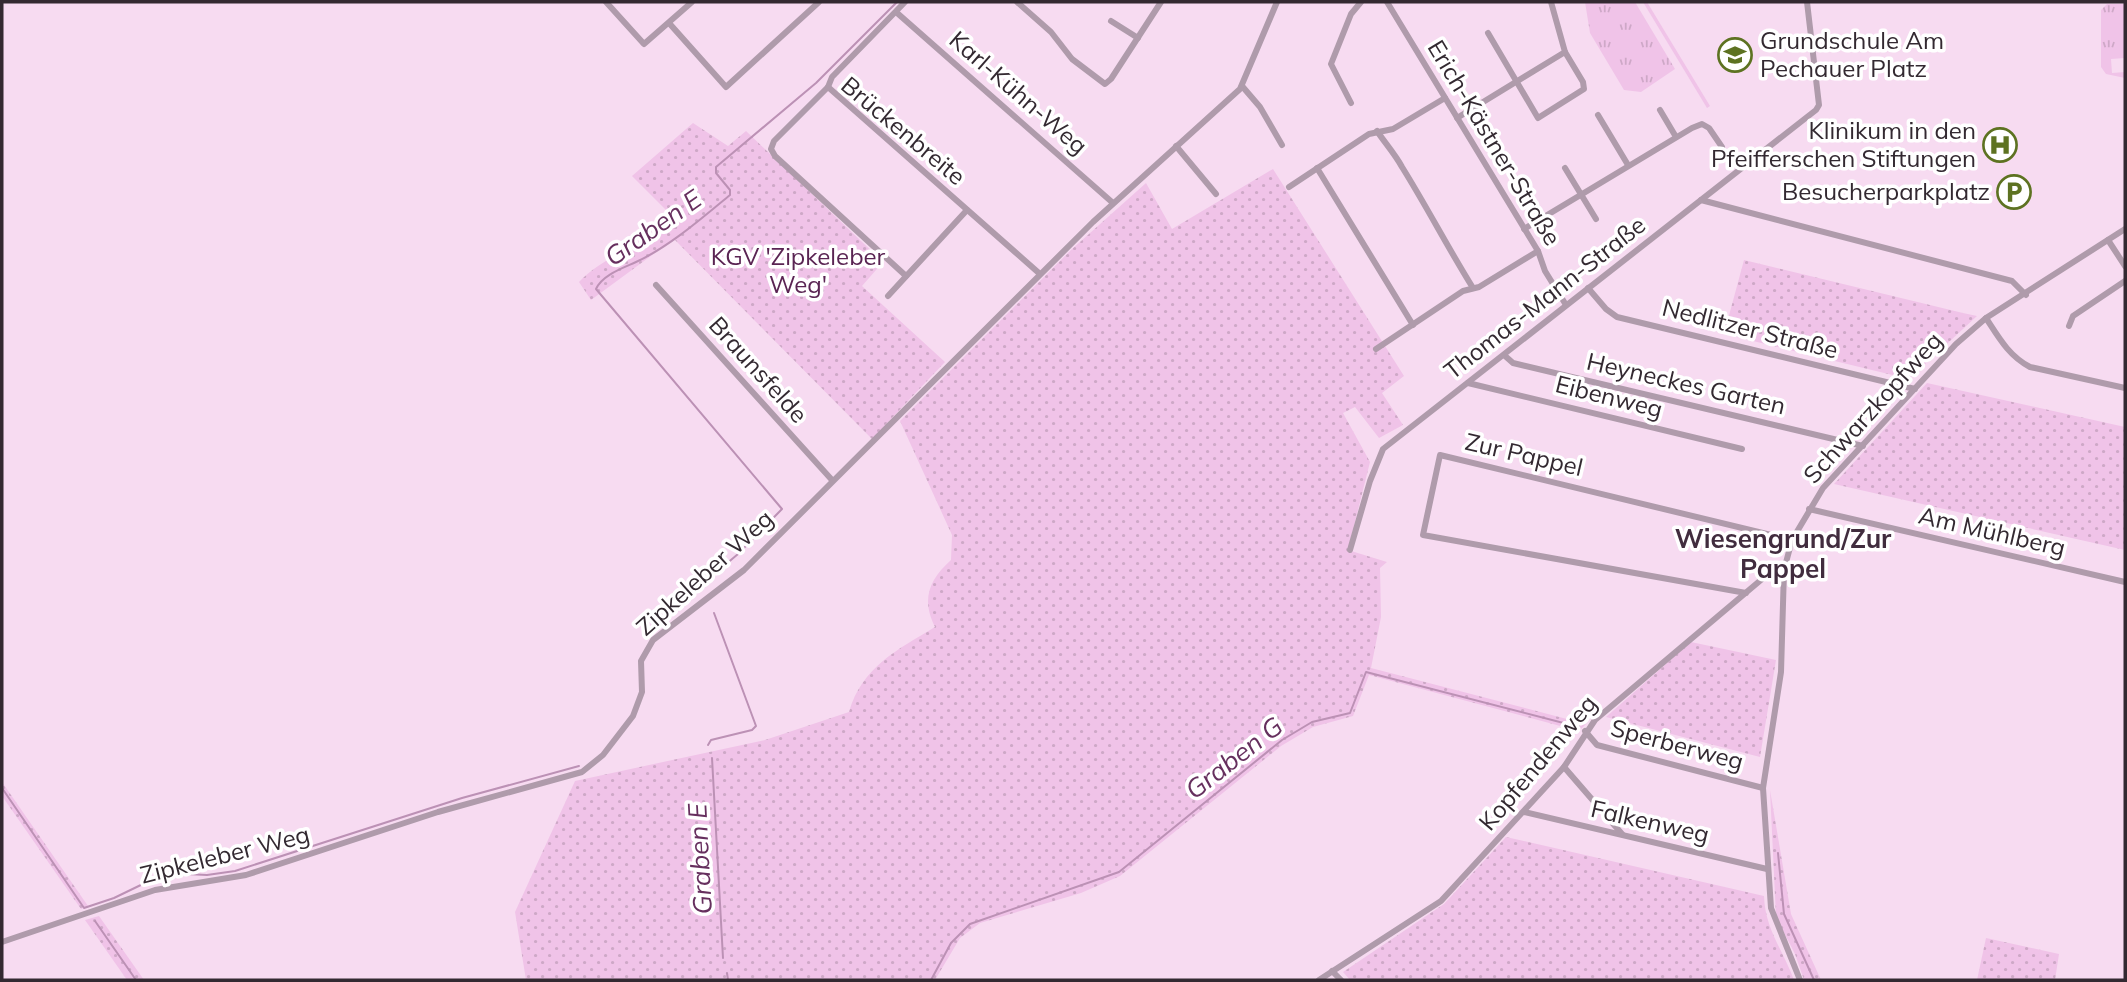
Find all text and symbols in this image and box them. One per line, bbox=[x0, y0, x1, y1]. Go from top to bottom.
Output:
street label: Karl-Kühn-Weg bbox=[943, 24, 1094, 160]
place label: Grundschule Am Pechauer Platz bbox=[1760, 25, 1944, 83]
street label: Erich-Kästner-Straße bbox=[1422, 34, 1568, 251]
school or university icon: Grundschule Am Pechauer Platz bbox=[1716, 36, 1754, 74]
street label: Brückenbreite bbox=[835, 70, 972, 191]
place label: Klinikum in den Pfeifferschen Stiftungen bbox=[1711, 115, 1976, 173]
hospital icon: Klinikum in den Pfeifferschen Stiftungen bbox=[1981, 126, 2019, 164]
parking icon: Besucherparkplatz bbox=[1995, 173, 2033, 211]
place label: Besucherparkplatz bbox=[1782, 176, 1990, 206]
water label: Graben E bbox=[598, 182, 708, 273]
street label: Thomas-Mann-Straße bbox=[1438, 209, 1651, 385]
park label: KGV 'Zipkeleber Weg' bbox=[711, 241, 886, 299]
street label: Nedlitzer Straße bbox=[1659, 292, 1841, 364]
street label: Braunsfelde bbox=[703, 310, 814, 429]
street label: Schwarzkopfweg bbox=[1796, 326, 1948, 489]
street label: Heyneckes Garten bbox=[1584, 346, 1788, 420]
street label: Eibenweg bbox=[1553, 368, 1666, 424]
street label: Zur Pappel bbox=[1462, 426, 1586, 482]
street label: Am Mühlberg bbox=[1916, 500, 2069, 562]
street label: Zipkeleber Weg bbox=[630, 503, 779, 641]
district label: Wiesengrund/Zur Pappel bbox=[1675, 522, 1892, 585]
street label: Kopfendenweg bbox=[1472, 689, 1603, 836]
water label: Graben G bbox=[1178, 709, 1289, 806]
street label: Sperberweg bbox=[1608, 712, 1747, 776]
street label: Falkenweg bbox=[1588, 793, 1712, 849]
water label: Graben E bbox=[680, 802, 719, 915]
street label: Zipkeleber Weg bbox=[137, 818, 313, 890]

